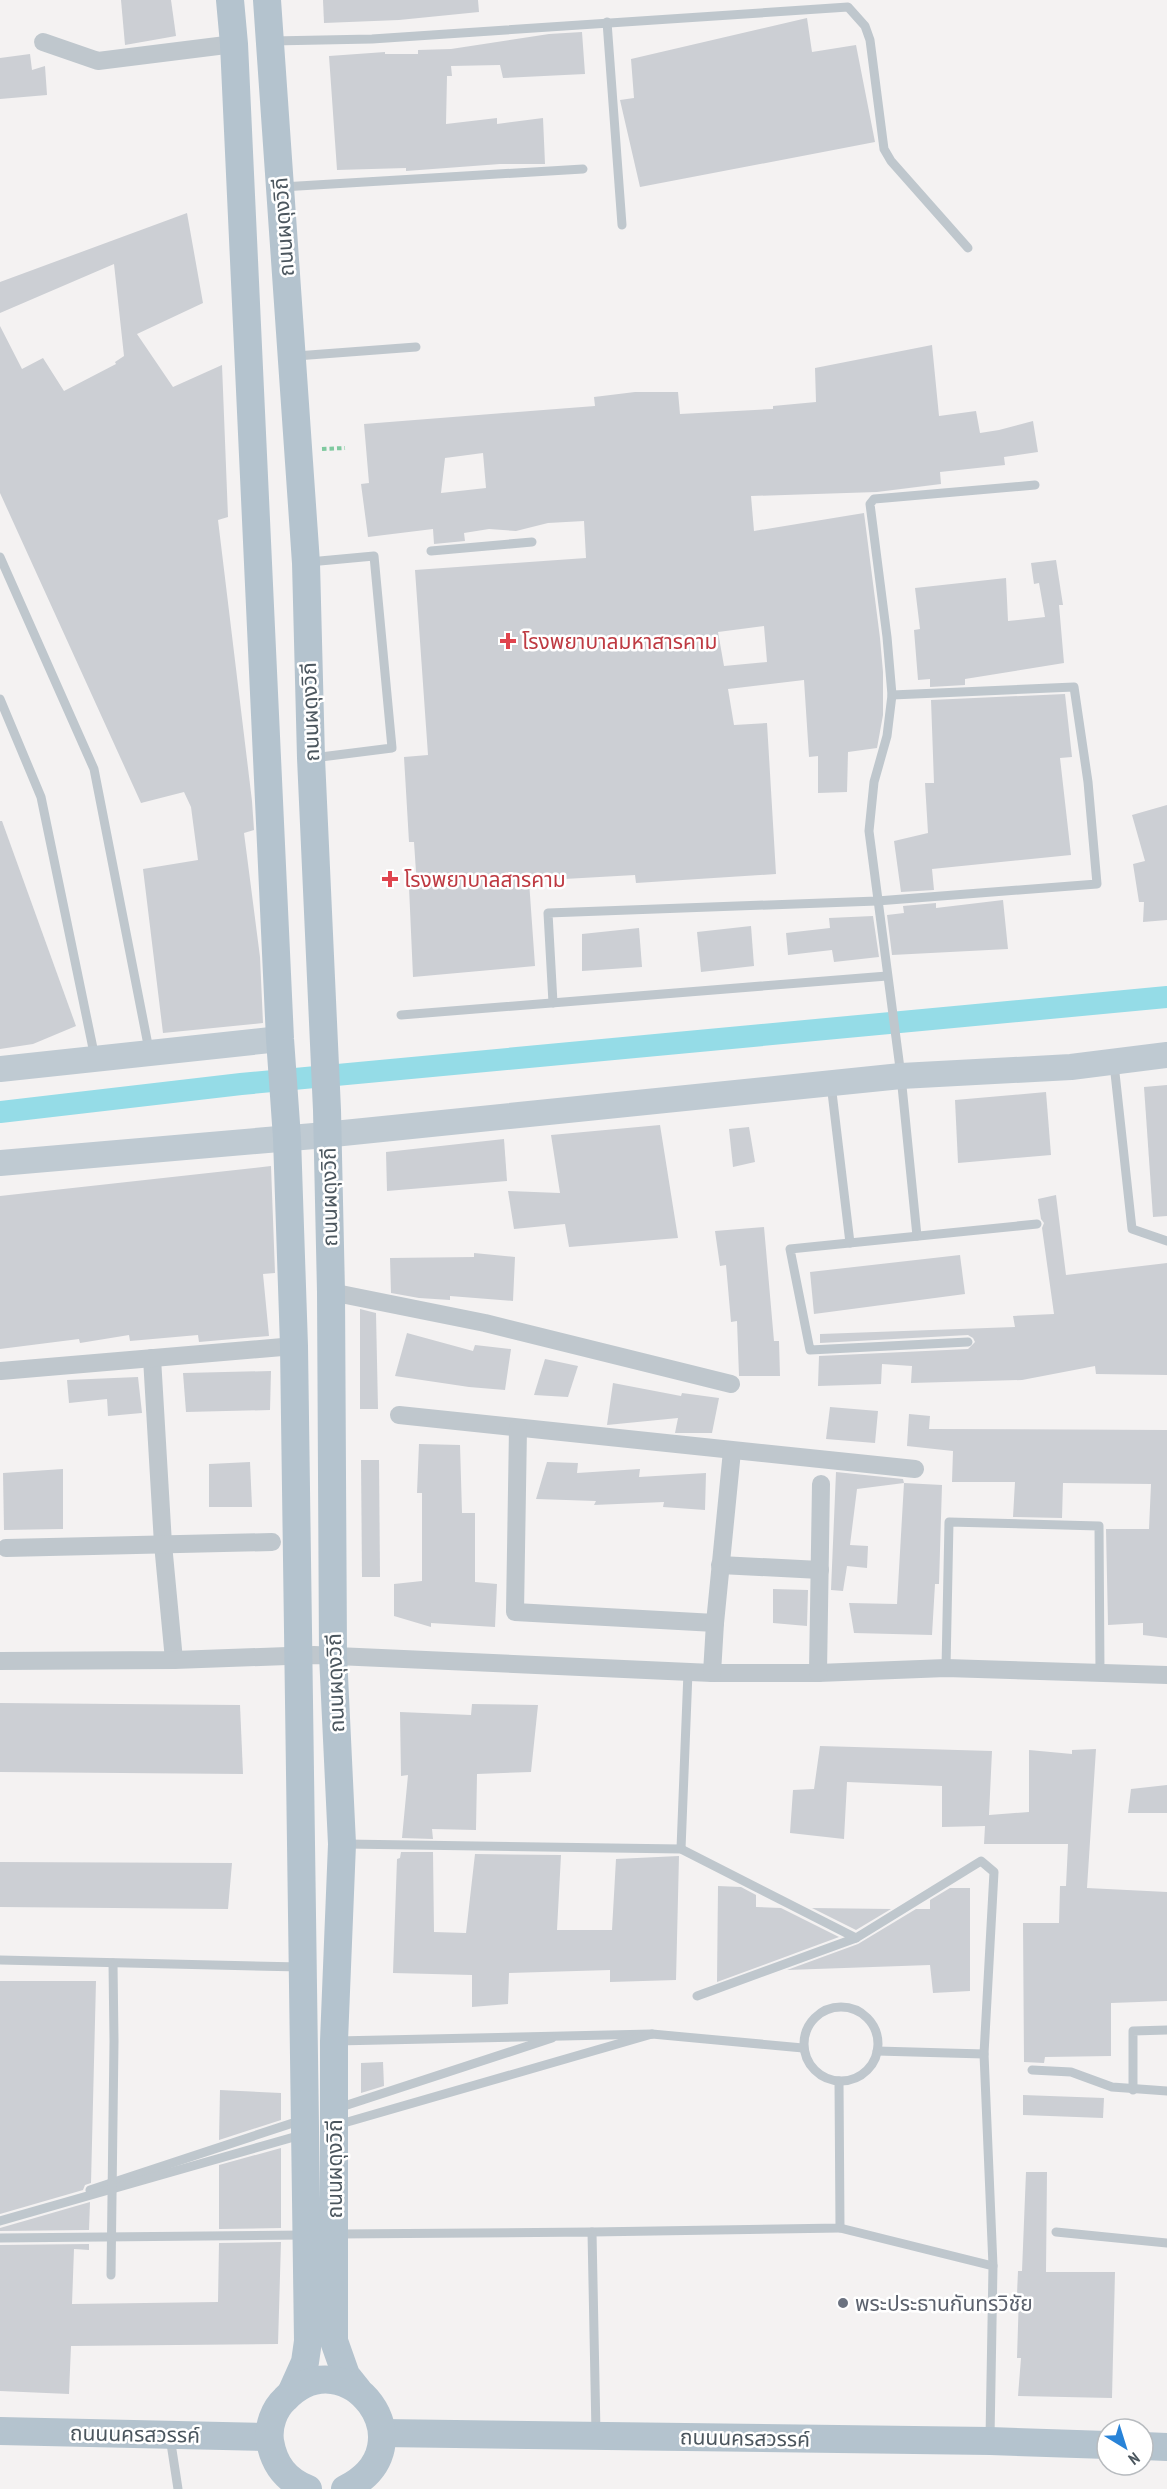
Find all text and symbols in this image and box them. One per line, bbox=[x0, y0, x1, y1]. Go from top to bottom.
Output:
street label: ถนนผดุงวิถี bbox=[266, 177, 300, 277]
place label: โรงพยาบาลมหาสารคาม bbox=[522, 628, 717, 655]
marker: โรงพยาบาลมหาสารคาม bbox=[499, 632, 517, 650]
street label: ถนนผดุงวิถี bbox=[295, 662, 325, 762]
place label: โรงพยาบาลสารคาม bbox=[404, 866, 566, 893]
marker: โรงพยาบาลสารคาม bbox=[381, 870, 399, 888]
street label: ถนนผดุงวิถี bbox=[315, 1147, 343, 1247]
street label: ถนนผดุงวิถี bbox=[320, 1633, 350, 1733]
street label: ถนนผดุงวิถี bbox=[321, 2119, 348, 2219]
place label: พระประธานกันทรวิชัย bbox=[855, 2290, 1033, 2317]
marker: พระประธานกันทรวิชัย bbox=[836, 2296, 850, 2310]
north arrow bbox=[1095, 2417, 1155, 2477]
street label: ถนนนครสวรรค์ bbox=[70, 2419, 200, 2449]
street label: ถนนนครสวรรค์ bbox=[680, 2423, 810, 2453]
text: N bbox=[1125, 2448, 1144, 2469]

